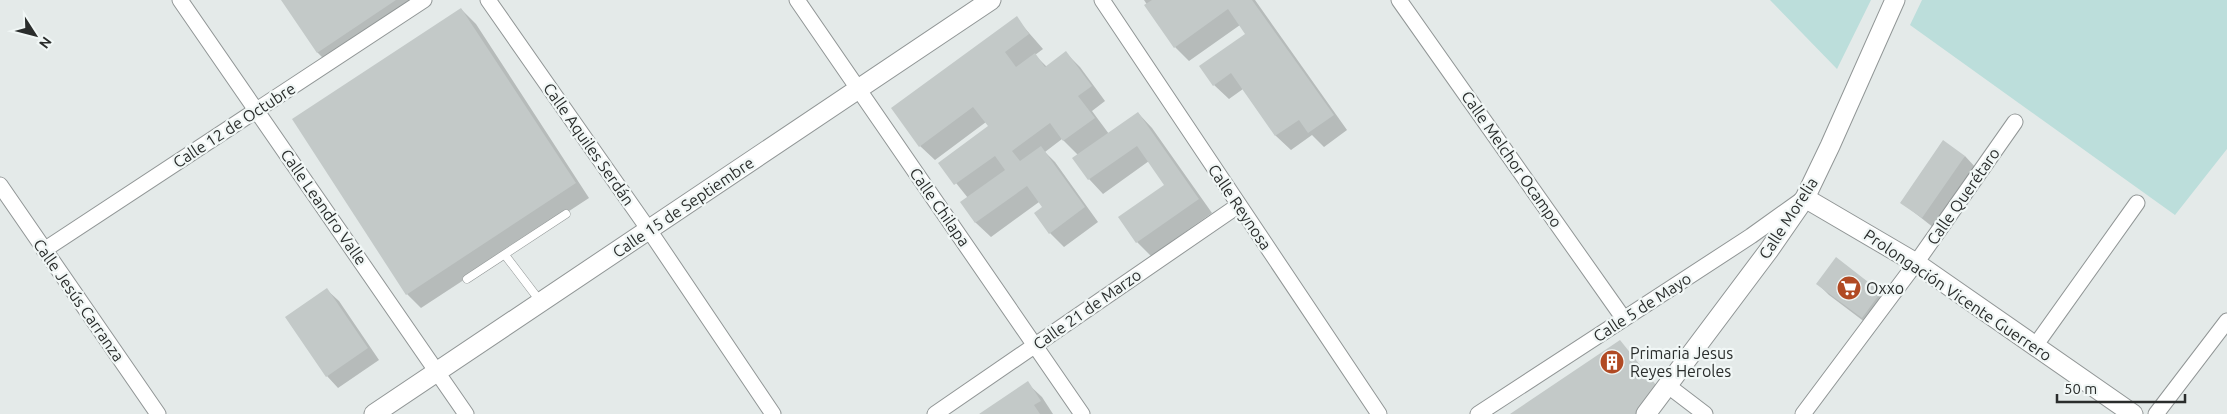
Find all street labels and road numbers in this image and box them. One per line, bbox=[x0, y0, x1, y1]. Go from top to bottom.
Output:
street label: Calle 12 de Octubre bbox=[170, 79, 298, 171]
street label: Calle Aquiles Serdán bbox=[540, 79, 638, 209]
street label: Calle Melchor Ocampo bbox=[1458, 87, 1566, 231]
street label: Calle Querétaro bbox=[1923, 144, 2003, 248]
street label: Calle Leandro Valle bbox=[277, 146, 371, 268]
street label: Calle 15 de Septiembre bbox=[609, 153, 757, 261]
street label: Calle Reynosa bbox=[1205, 161, 1275, 253]
street label: Calle Chilapa bbox=[906, 164, 974, 250]
street label: Calle Morelia bbox=[1755, 174, 1821, 262]
street label: Prolongación Vicente Guerrero bbox=[1861, 225, 2055, 365]
street label: Calle Jesús Carranza bbox=[30, 235, 128, 365]
street label: Calle 21 de Marzo bbox=[1030, 265, 1144, 353]
street label: Calle 5 de Mayo bbox=[1590, 269, 1694, 345]

